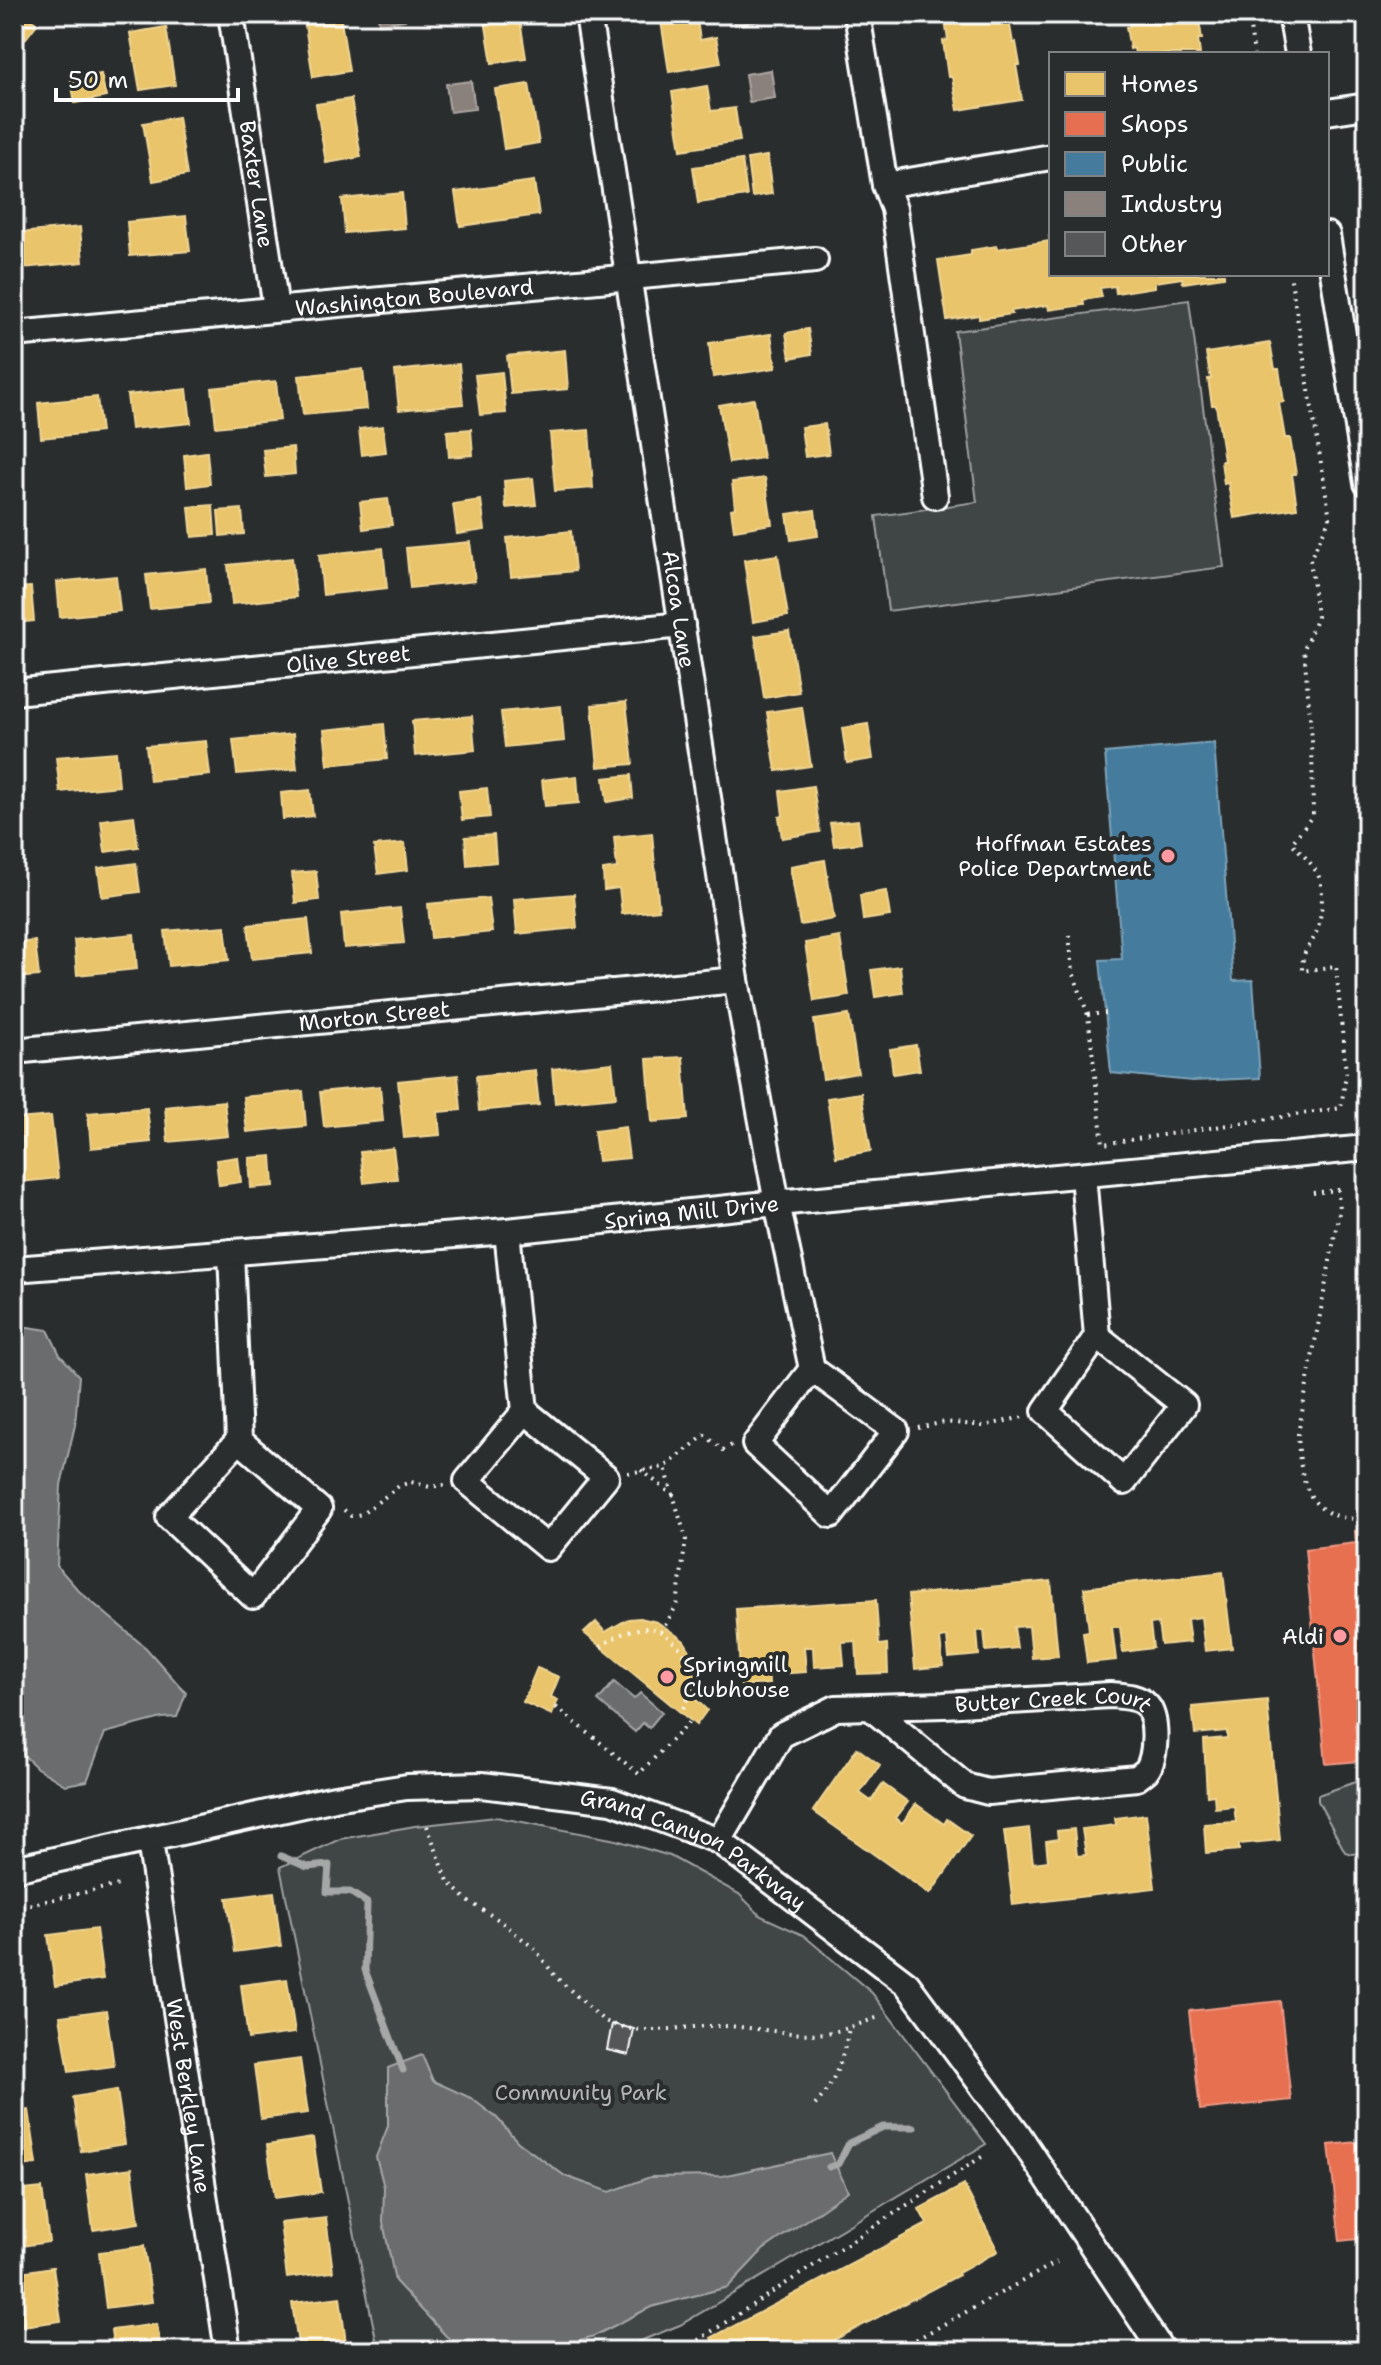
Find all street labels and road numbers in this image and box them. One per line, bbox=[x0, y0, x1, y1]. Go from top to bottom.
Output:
street label: Baxter Lane bbox=[233, 118, 281, 250]
street label: Washington Boulevard bbox=[294, 272, 535, 322]
street label: Alcoa Lane bbox=[656, 548, 702, 670]
street label: Olive Street bbox=[285, 638, 412, 679]
street label: Morton Street bbox=[297, 994, 451, 1037]
street label: Spring Mill Drive bbox=[603, 1188, 780, 1235]
street label: Butter Creek Court bbox=[954, 1680, 1160, 1719]
street label: Grand Canyon Parkway bbox=[578, 1783, 813, 1917]
street label: West Berkley Lane bbox=[160, 1996, 218, 2196]

